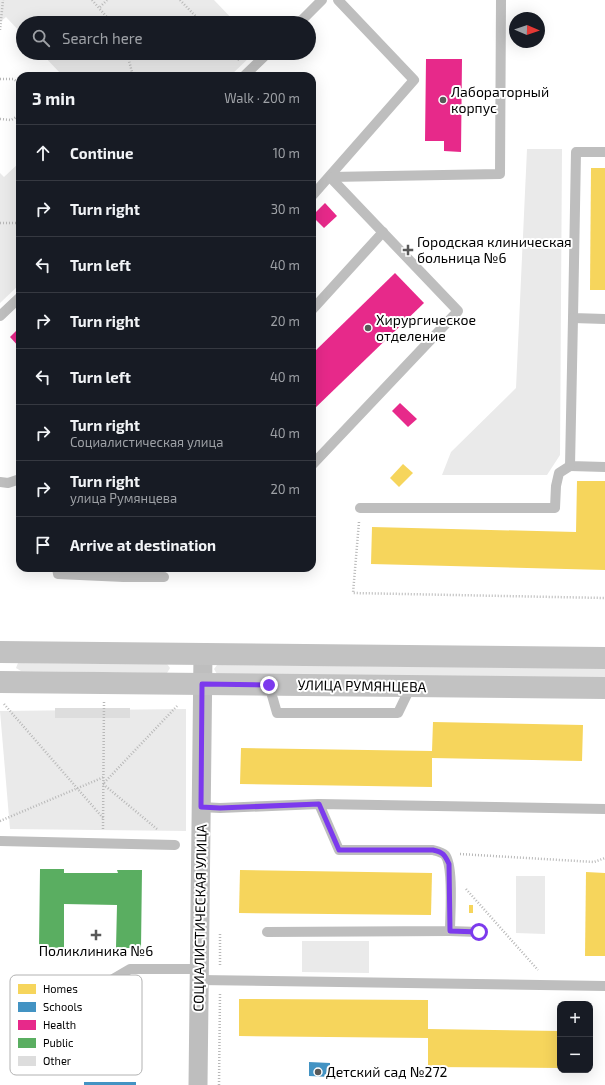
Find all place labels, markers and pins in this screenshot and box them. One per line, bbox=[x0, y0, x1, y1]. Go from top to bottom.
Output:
place label: Лабораторный корпус bbox=[451, 83, 549, 116]
marker: Лабораторный корпус bbox=[438, 95, 448, 105]
place label: Городская клиническая больница №6 bbox=[417, 233, 572, 266]
marker: Городская клиническая больница №6 bbox=[402, 244, 414, 256]
place label: Хирургическое отделение bbox=[376, 311, 476, 344]
marker: Хирургическое отделение bbox=[363, 323, 373, 333]
marker: Поликлиника №6 bbox=[90, 929, 102, 941]
place label: Поликлиника №6 bbox=[39, 942, 153, 959]
place label: Детский сад №272 bbox=[326, 1063, 448, 1080]
marker: Детский сад №272 bbox=[313, 1067, 323, 1077]

